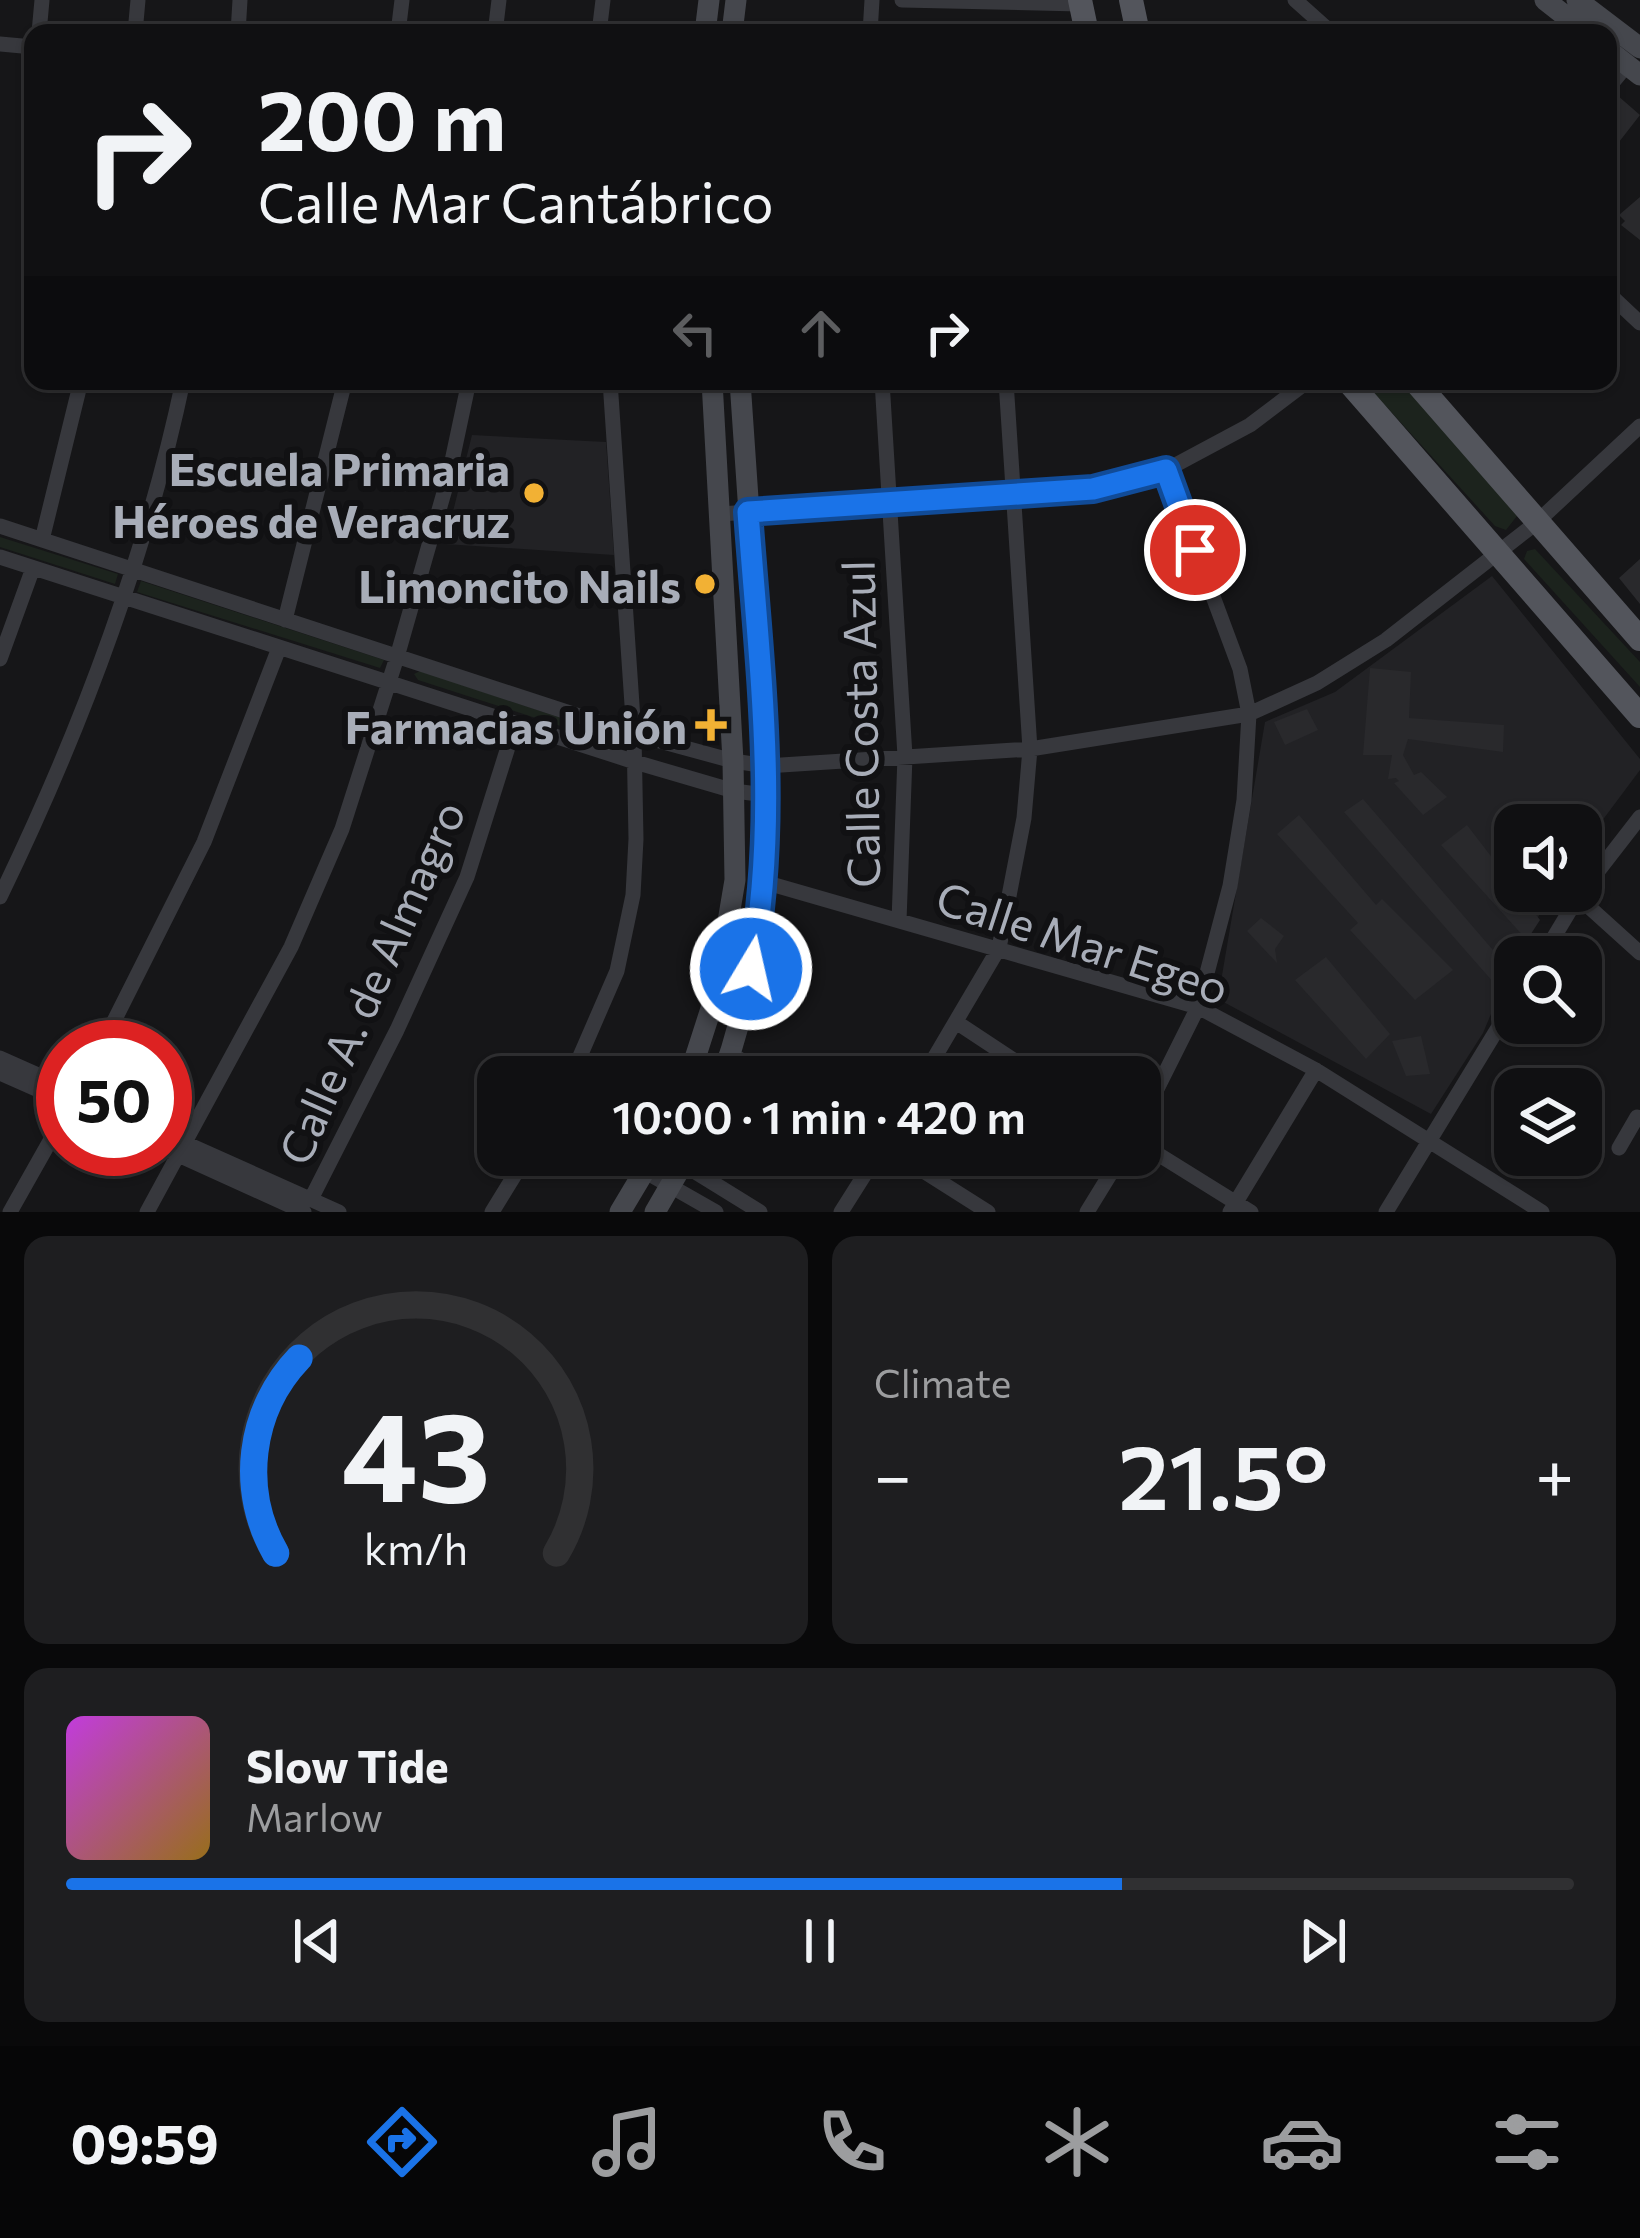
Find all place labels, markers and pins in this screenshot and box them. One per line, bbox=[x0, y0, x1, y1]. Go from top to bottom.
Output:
place label: Escuela Primaria Héroes de Veracruz bbox=[112, 440, 510, 547]
marker: Escuela Primaria Héroes de Veracruz bbox=[521, 480, 547, 506]
pin bbox=[1144, 499, 1246, 601]
place label: Limoncito Nails bbox=[358, 557, 681, 612]
marker: Limoncito Nails bbox=[692, 571, 718, 597]
place label: Farmacias Unión bbox=[345, 698, 687, 753]
marker: Farmacias Unión bbox=[698, 712, 724, 738]

